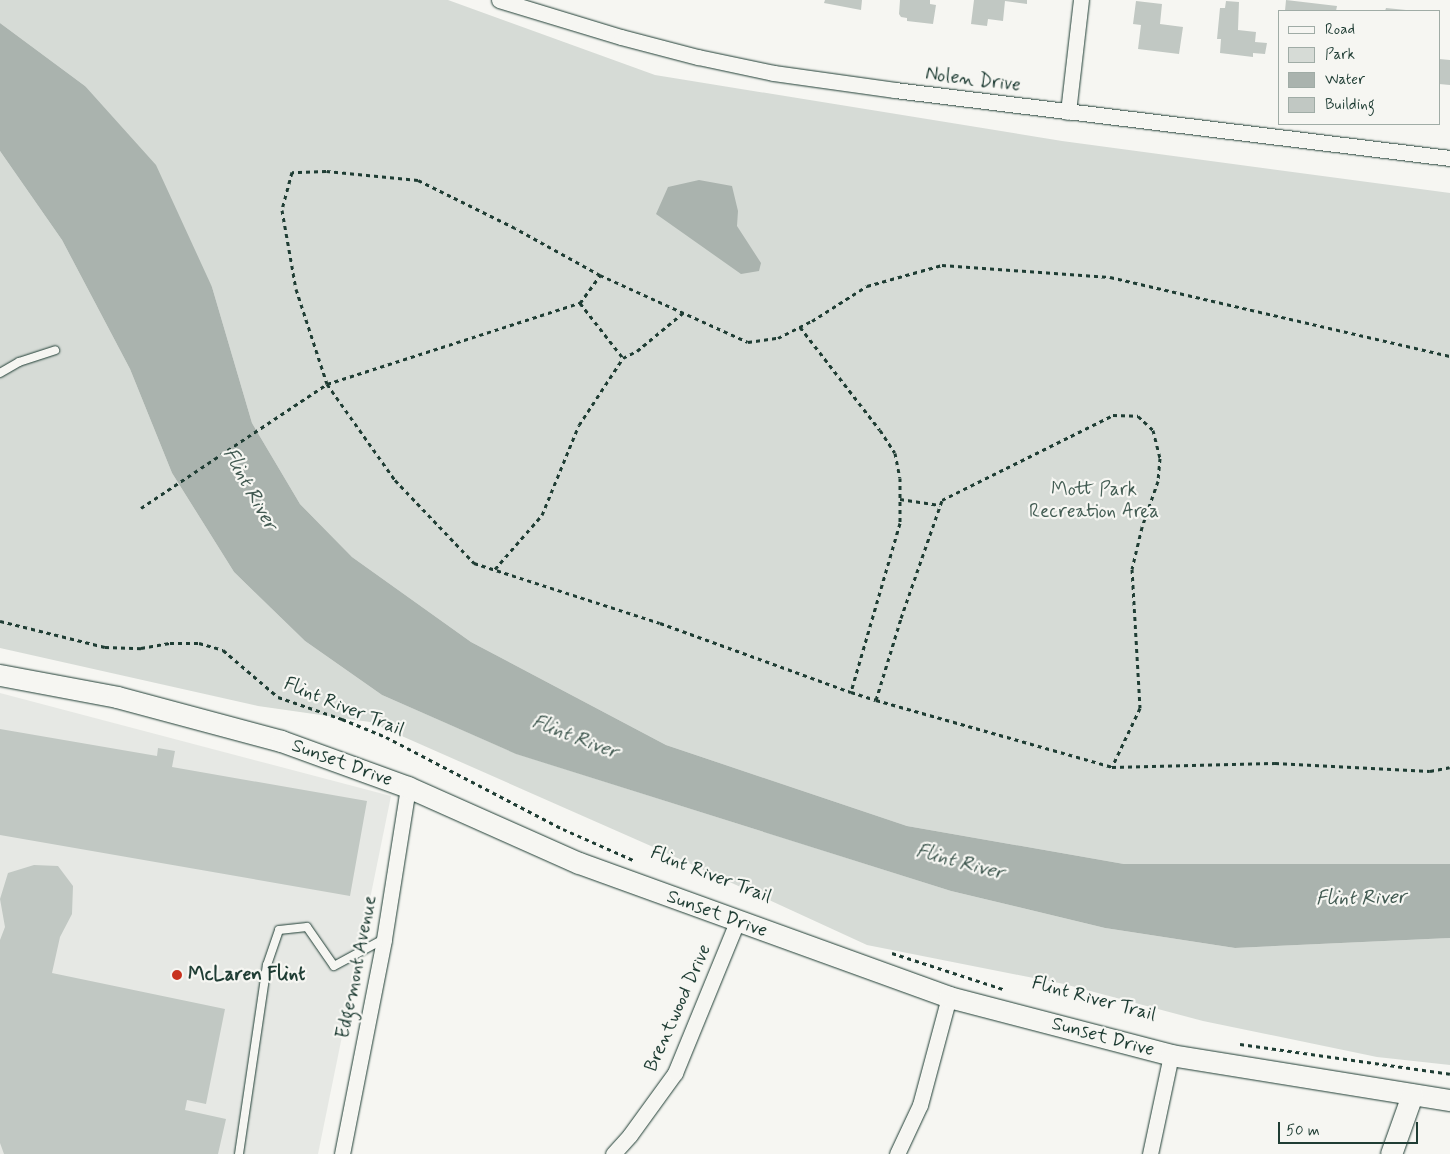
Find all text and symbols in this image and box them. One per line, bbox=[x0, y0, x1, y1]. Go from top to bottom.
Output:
legend bbox=[1278, 10, 1440, 125]
text: Road bbox=[1325, 20, 1355, 40]
text: Park bbox=[1325, 45, 1355, 65]
street label: Nolen Drive bbox=[924, 63, 1022, 97]
text: Water bbox=[1325, 70, 1365, 90]
text: Building bbox=[1325, 95, 1375, 115]
water label: Flint River bbox=[218, 444, 282, 534]
park label: Mott Park Recreation Area bbox=[1028, 479, 1160, 523]
street label: Flint River Trail bbox=[282, 673, 406, 741]
water label: Flint River bbox=[529, 710, 621, 764]
street label: Sunset Drive bbox=[289, 734, 395, 792]
water label: Flint River bbox=[914, 839, 1006, 885]
street label: Flint River Trail bbox=[649, 842, 773, 908]
street label: Sunset Drive bbox=[664, 885, 770, 943]
water label: Flint River bbox=[1316, 885, 1406, 911]
street label: Edgemont Avenue bbox=[332, 893, 382, 1041]
street label: Brentwood Drive bbox=[640, 941, 716, 1075]
place label: McLaren Flint bbox=[188, 964, 305, 986]
marker: McLaren Flint bbox=[170, 968, 184, 982]
street label: Flint River Trail bbox=[1031, 972, 1157, 1026]
street label: Sunset Drive bbox=[1050, 1012, 1156, 1062]
scale bar bbox=[1280, 1112, 1420, 1144]
text: 50 m bbox=[1286, 1121, 1320, 1141]

